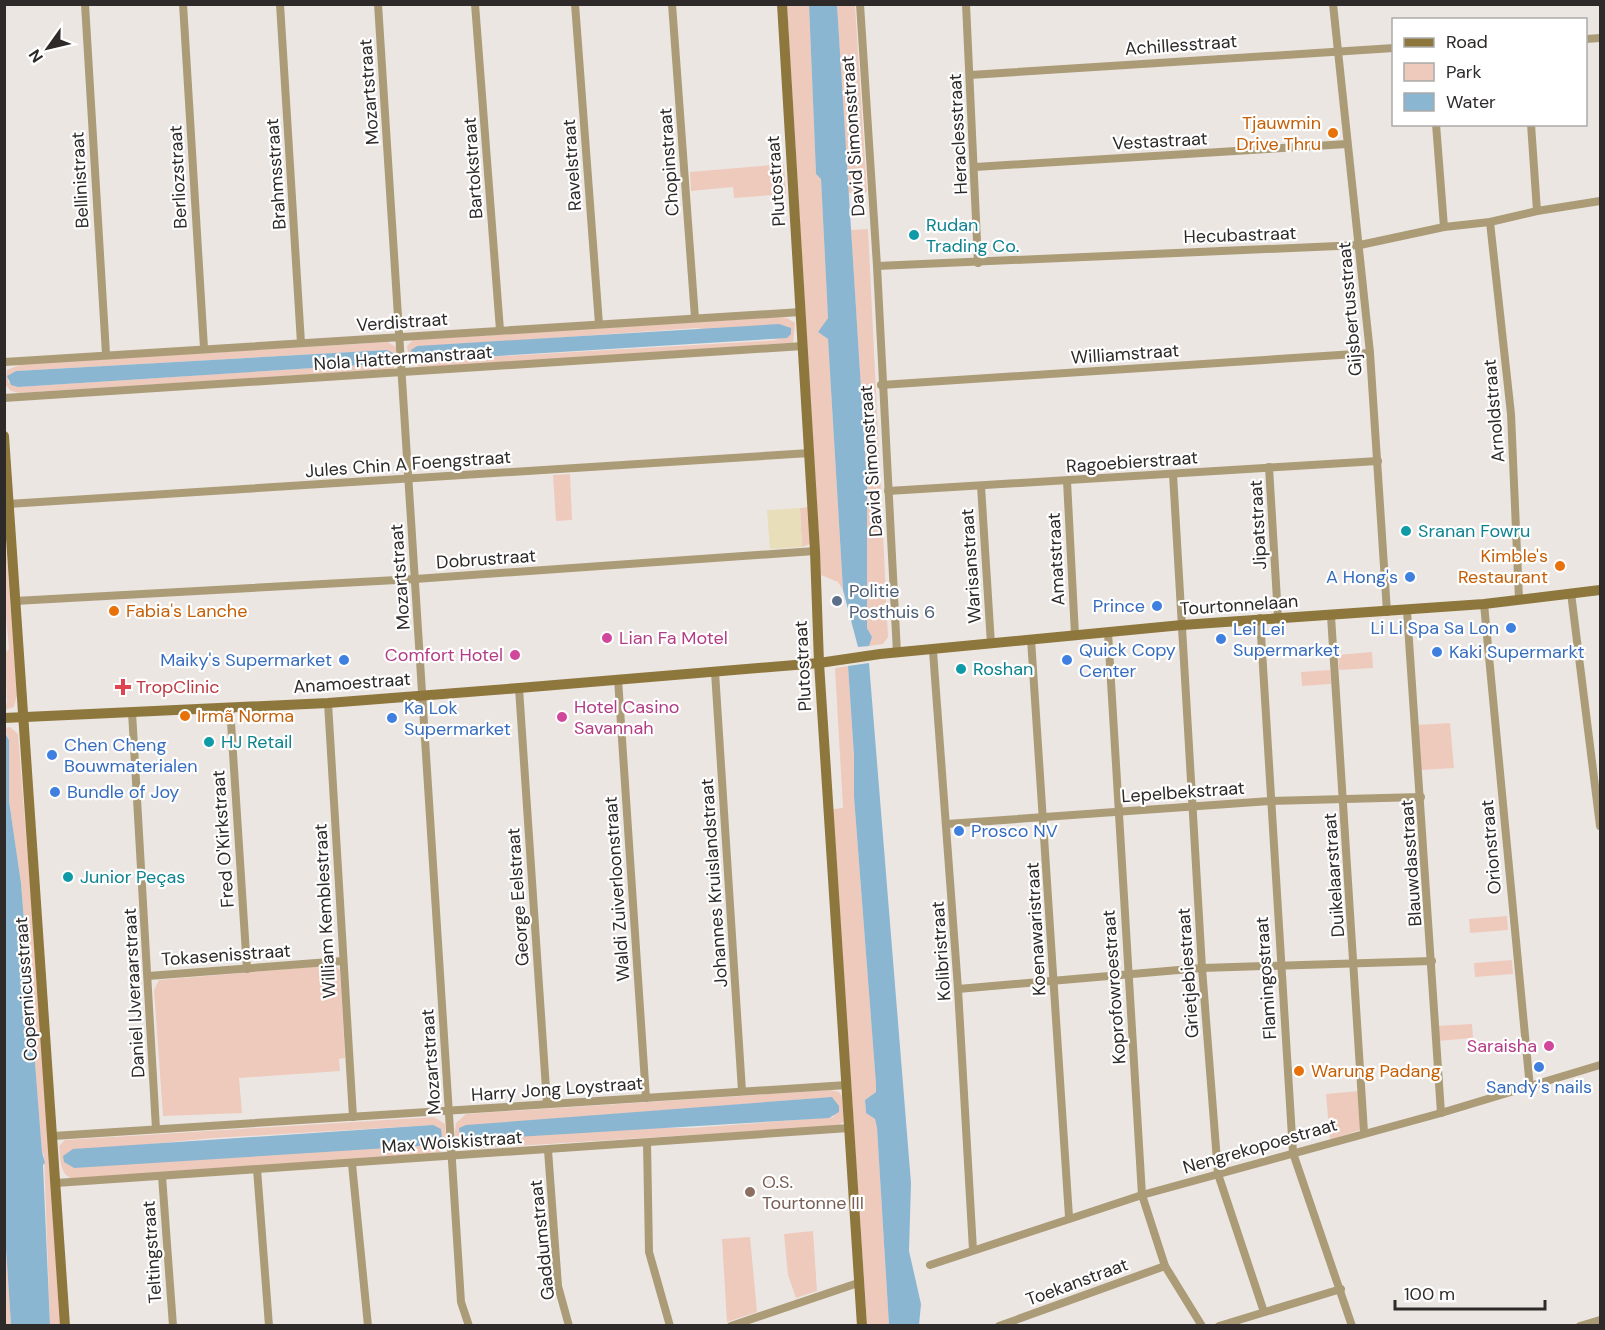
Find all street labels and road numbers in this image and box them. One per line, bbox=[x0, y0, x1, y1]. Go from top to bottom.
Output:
street label: Achillesstraat bbox=[1124, 29, 1238, 61]
street label: Mozartstraat bbox=[353, 38, 385, 146]
street label: David Simonsstraat bbox=[835, 55, 871, 217]
street label: Heraclesstraat bbox=[943, 73, 973, 195]
street label: Chopinstraat bbox=[653, 107, 685, 217]
street label: Bartokstraat bbox=[457, 116, 489, 220]
street label: Brahmsstraat bbox=[260, 118, 292, 230]
street label: Ravelstraat bbox=[557, 118, 587, 212]
street label: Berliozstraat bbox=[163, 125, 193, 229]
street label: Vestastraat bbox=[1112, 127, 1208, 155]
street label: Bellinistraat bbox=[65, 131, 95, 229]
street label: Plutostraat bbox=[761, 135, 791, 227]
street label: Hecubastraat bbox=[1183, 221, 1297, 249]
street label: Gijsbertusstraat bbox=[1332, 241, 1368, 377]
street label: Verdistraat bbox=[355, 307, 449, 337]
street label: Williamstraat bbox=[1070, 338, 1180, 370]
street label: Nola Hattermanstraat bbox=[313, 340, 493, 376]
street label: Arnoldstraat bbox=[1478, 358, 1510, 464]
street label: David Simonstraat bbox=[854, 384, 888, 538]
street label: Jules Chin A Foengstraat bbox=[304, 445, 512, 483]
street label: Ragoebierstraat bbox=[1065, 445, 1199, 479]
street label: Jipatstraat bbox=[1244, 479, 1272, 571]
street label: Warisanstraat bbox=[955, 508, 987, 624]
street label: Amatstraat bbox=[1042, 512, 1070, 606]
street label: Mozartstraat bbox=[384, 523, 416, 631]
street label: Dobrustraat bbox=[435, 544, 537, 574]
street label: Tourtonnelaan bbox=[1179, 589, 1299, 621]
street label: Plutostraat bbox=[789, 620, 817, 712]
street label: Anamoestraat bbox=[292, 667, 412, 699]
street label: Fred O'Kirkstraat bbox=[206, 769, 240, 909]
street label: Lepelbekstraat bbox=[1121, 776, 1245, 808]
street label: Johannes Kruislandstraat bbox=[695, 778, 733, 988]
street label: Waldi Zuiverloonstraat bbox=[599, 796, 635, 982]
street label: Blauwdasstraat bbox=[1395, 799, 1427, 927]
street label: Orionstraat bbox=[1475, 799, 1507, 895]
street label: Duikelaarstraat bbox=[1318, 812, 1350, 938]
street label: William Kemblestraat bbox=[308, 823, 342, 999]
street label: George Eelstraat bbox=[501, 827, 535, 967]
street label: Koenawaristraat bbox=[1021, 862, 1051, 996]
street label: Kolibristraat bbox=[926, 900, 956, 1002]
street label: Daniel IJveraarstraat bbox=[118, 907, 150, 1079]
street label: Grietjebiestraat bbox=[1171, 907, 1205, 1039]
street label: Koprofowroestraat bbox=[1097, 909, 1131, 1065]
street label: Copernicusstraat bbox=[9, 916, 43, 1062]
street label: Flamingostraat bbox=[1250, 916, 1282, 1040]
street label: Tokasenisstraat bbox=[161, 939, 291, 971]
street label: Mozartstraat bbox=[415, 1008, 447, 1116]
street label: Harry Jong Loystraat bbox=[470, 1071, 644, 1107]
street label: Nengrekopoestraat bbox=[1180, 1112, 1340, 1180]
street label: Max Woiskistraat bbox=[381, 1125, 523, 1159]
street label: Gaddumstraat bbox=[524, 1179, 560, 1301]
street label: Teltingstraat bbox=[136, 1200, 168, 1304]
street label: Toekanstraat bbox=[1023, 1252, 1131, 1312]

